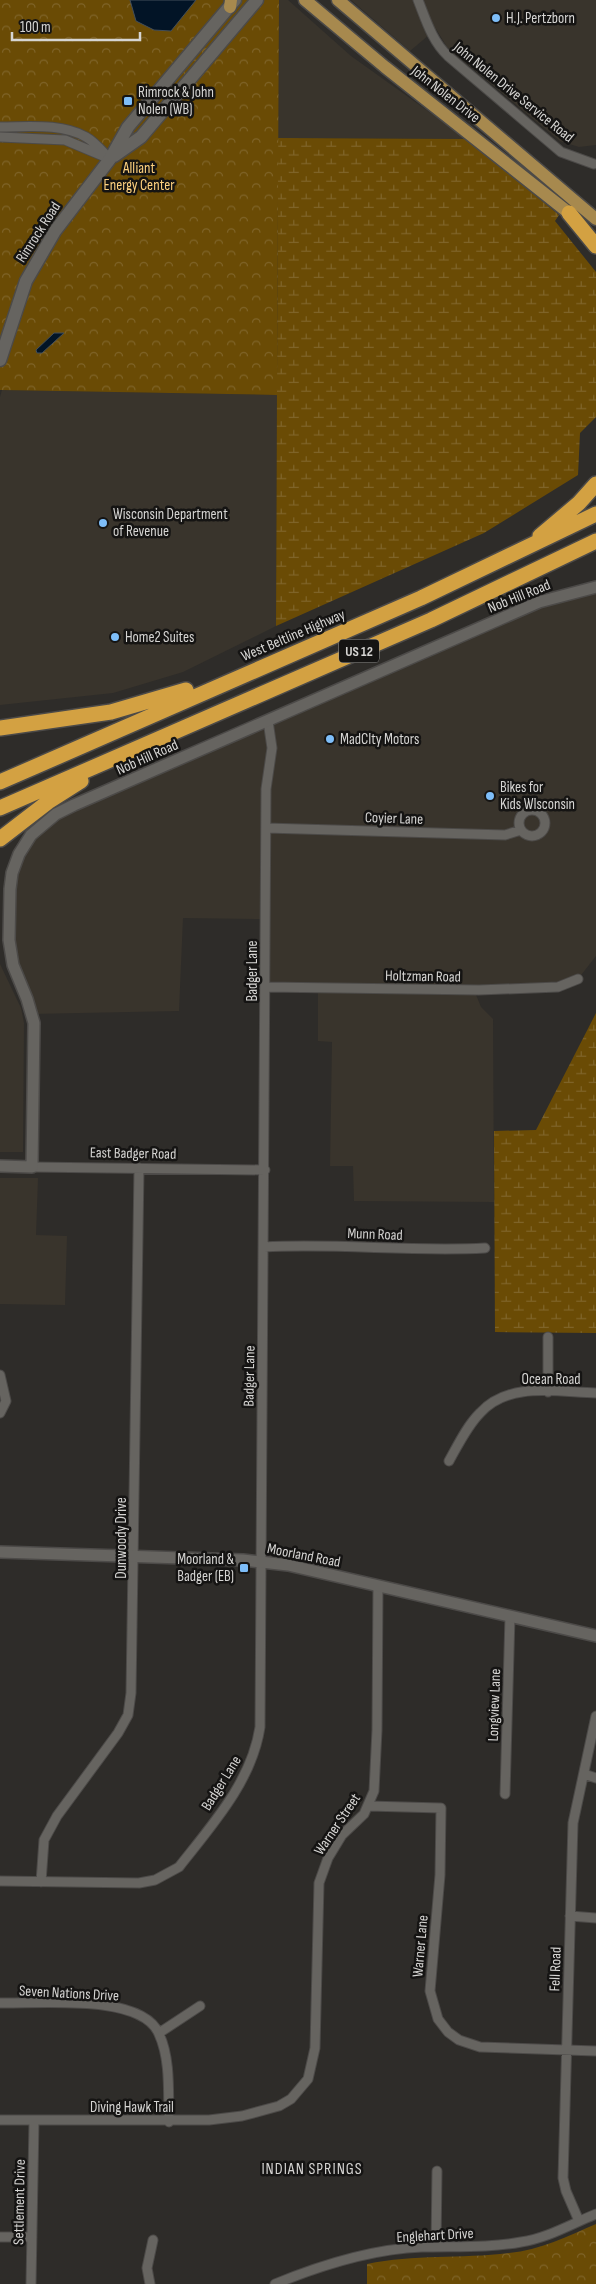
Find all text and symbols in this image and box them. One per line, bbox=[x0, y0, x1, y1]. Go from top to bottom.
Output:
place label: H.J. Pertzborn bbox=[506, 9, 575, 28]
scale bar bbox=[12, 10, 140, 42]
marker: H.J. Pertzborn bbox=[490, 12, 502, 24]
text: 100 m bbox=[20, 18, 51, 37]
street label: John Nolen Drive Service Road bbox=[449, 37, 578, 147]
street label: John Nolen Drive bbox=[407, 61, 484, 127]
place label: Rimrock & John Nolen (WB) bbox=[138, 83, 214, 119]
marker: Rimrock & John Nolen (WB) bbox=[122, 95, 134, 107]
park label: Alliant Energy Center bbox=[104, 159, 175, 195]
street label: Rimrock Road bbox=[12, 198, 65, 266]
place label: Wisconsin Department of Revenue bbox=[113, 505, 228, 541]
marker: Wisconsin Department of Revenue bbox=[97, 517, 109, 529]
street label: Nob Hill Road bbox=[485, 575, 553, 618]
street label: West Beltline Highway bbox=[238, 605, 348, 666]
place label: Home2 Suites bbox=[125, 628, 194, 647]
marker: Home2 Suites bbox=[109, 631, 121, 643]
road number: US 12 bbox=[339, 640, 379, 662]
place label: MadCIty Motors bbox=[340, 730, 419, 749]
marker: MadCIty Motors bbox=[324, 733, 336, 745]
street label: Nob Hill Road bbox=[113, 735, 181, 780]
place label: Bikes for Kids WIsconsin bbox=[500, 778, 575, 814]
marker: Bikes for Kids WIsconsin bbox=[484, 790, 496, 802]
street label: Coyier Lane bbox=[365, 808, 423, 829]
street label: Badger Lane bbox=[243, 940, 262, 1002]
street label: Holtzman Road bbox=[385, 966, 461, 987]
street label: East Badger Road bbox=[90, 1143, 176, 1164]
street label: Munn Road bbox=[347, 1224, 403, 1245]
street label: Badger Lane bbox=[239, 1345, 260, 1407]
street label: Ocean Road bbox=[522, 1370, 580, 1389]
street label: Dunwoody Drive bbox=[112, 1497, 131, 1579]
street label: Moorland Road bbox=[266, 1539, 342, 1572]
place label: Moorland & Badger (EB) bbox=[177, 1550, 234, 1586]
marker: Moorland & Badger (EB) bbox=[238, 1562, 250, 1574]
street label: Longview Lane bbox=[484, 1668, 505, 1742]
street label: Badger Lane bbox=[197, 1752, 246, 1814]
street label: Warner Street bbox=[310, 1790, 365, 1859]
street label: Warner Lane bbox=[408, 1914, 433, 1978]
street label: Fell Road bbox=[545, 1946, 566, 1992]
street label: Seven Nations Drive bbox=[18, 1981, 120, 2006]
street label: Diving Hawk Trail bbox=[90, 2098, 174, 2117]
street label: Settlement Drive bbox=[9, 2159, 30, 2245]
district label: INDIAN SPRINGS bbox=[261, 2160, 363, 2179]
street label: Englehart Drive bbox=[396, 2224, 474, 2247]

